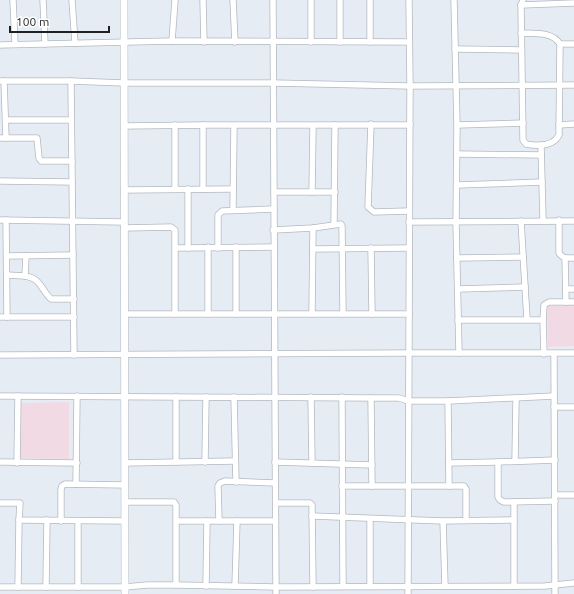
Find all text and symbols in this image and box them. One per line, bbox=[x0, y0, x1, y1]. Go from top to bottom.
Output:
scale bar bbox=[10, 8, 109, 34]
text: 100 m bbox=[16, 15, 49, 28]

